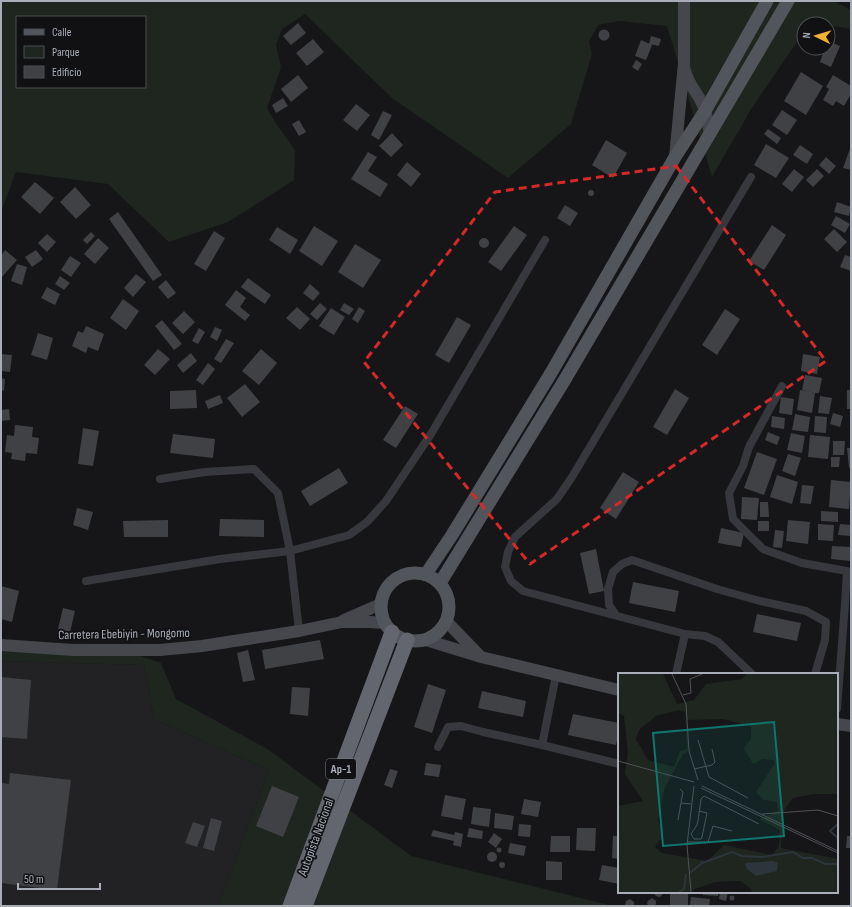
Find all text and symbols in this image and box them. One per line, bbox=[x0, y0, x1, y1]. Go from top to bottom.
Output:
legend bbox=[16, 16, 146, 88]
north arrow bbox=[796, 16, 836, 56]
text: Calle bbox=[52, 25, 72, 40]
text: N bbox=[800, 32, 813, 39]
text: Parque bbox=[52, 45, 80, 60]
text: Edificio bbox=[52, 65, 81, 80]
street label: Carretera Ebebiyin - Mongomo bbox=[58, 625, 190, 643]
inset map bbox=[618, 673, 838, 893]
road number: Ap-1 bbox=[326, 759, 356, 779]
street label: Autopista Nacional bbox=[294, 796, 337, 879]
scale bar bbox=[18, 865, 100, 891]
text: 50 m bbox=[24, 872, 44, 887]

